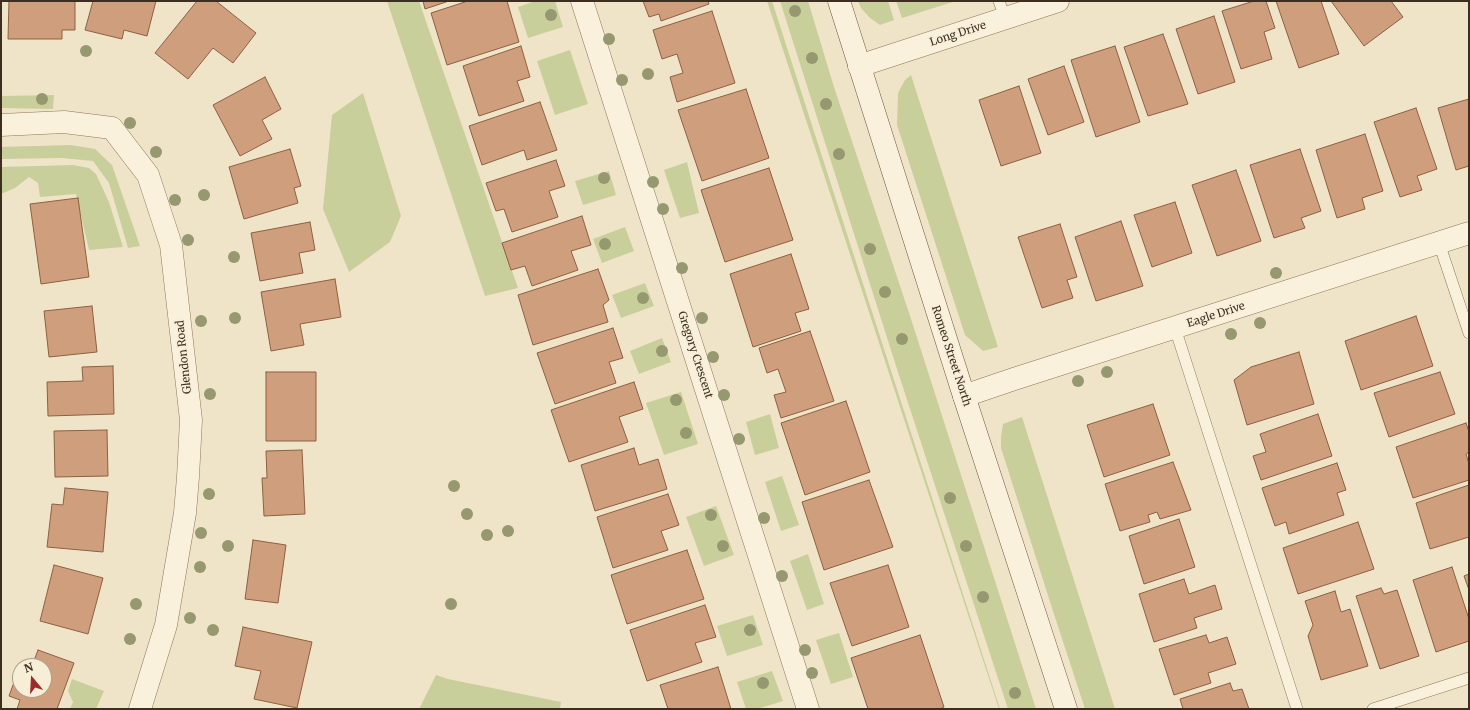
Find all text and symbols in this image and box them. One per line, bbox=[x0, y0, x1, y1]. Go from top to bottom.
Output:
street label: Long Drive bbox=[928, 19, 988, 49]
street label: Eagle Drive bbox=[1185, 299, 1247, 331]
street label: Romeo Street North bbox=[928, 304, 974, 408]
street label: Gregory Crescent bbox=[675, 310, 715, 400]
street label: Glendon Road bbox=[174, 319, 194, 395]
north arrow bbox=[12, 658, 52, 698]
text: N bbox=[22, 660, 35, 676]

